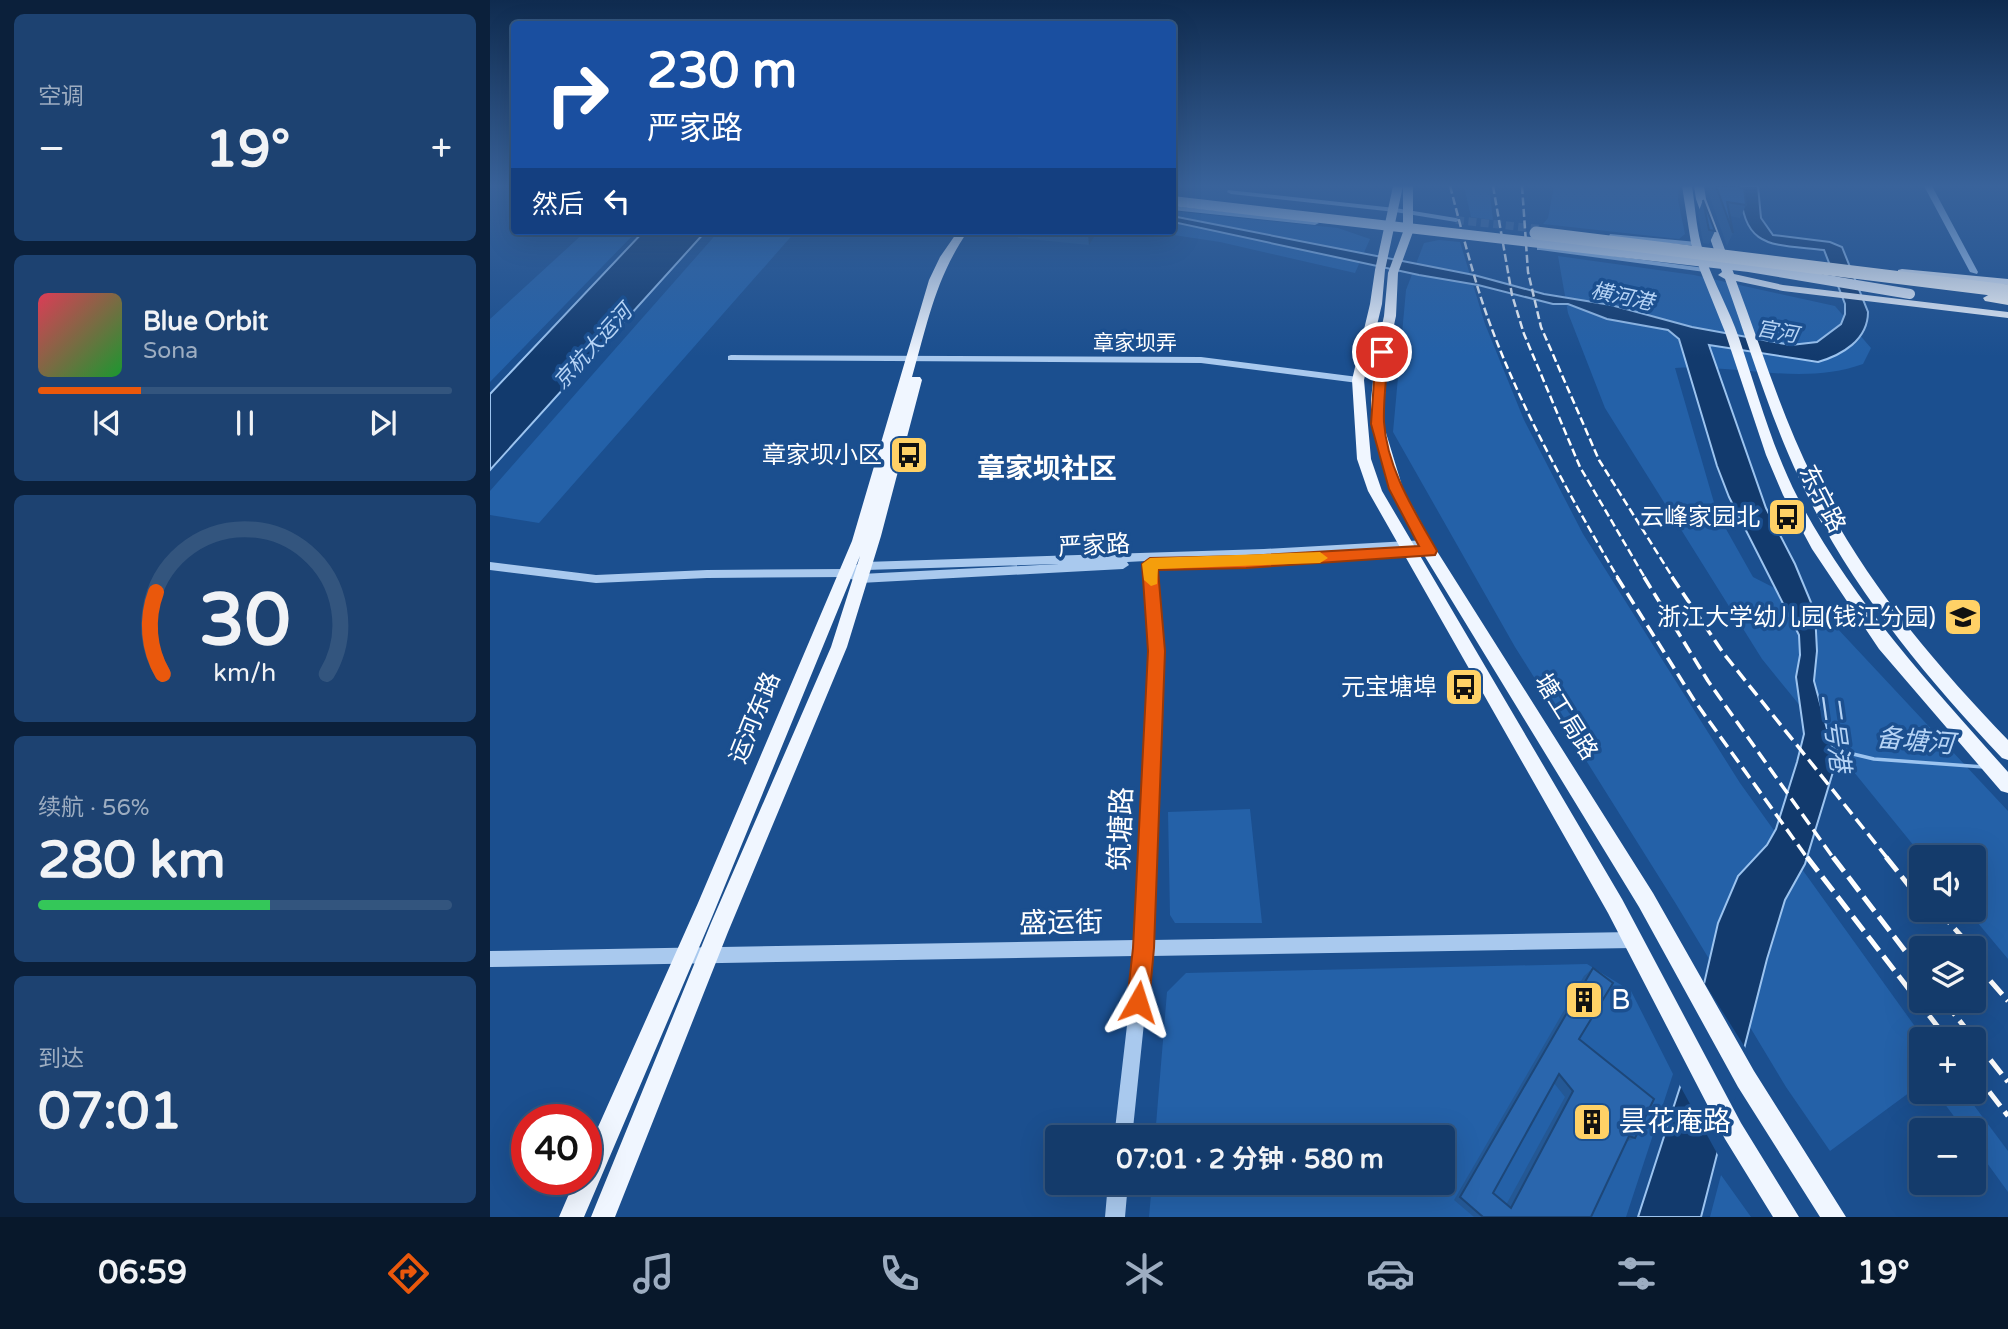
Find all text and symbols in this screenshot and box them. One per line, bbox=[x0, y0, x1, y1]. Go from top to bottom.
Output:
text: 230 m bbox=[647, 42, 797, 101]
icon: right bbox=[532, 49, 623, 140]
text: 空调 bbox=[38, 83, 84, 111]
text: 严家路 bbox=[647, 110, 743, 148]
text: 19° bbox=[205, 118, 290, 181]
text: − bbox=[38, 126, 65, 172]
text: + bbox=[431, 126, 452, 172]
icon: left bbox=[598, 182, 636, 220]
text: 然后 bbox=[532, 189, 584, 220]
water label: 横河港 bbox=[1589, 278, 1658, 316]
water label: 京杭大运河 bbox=[549, 297, 640, 394]
text: Blue Orbit bbox=[143, 306, 268, 337]
water label: 官河 bbox=[1754, 316, 1804, 349]
pin bbox=[1352, 322, 1412, 382]
street label: 章家坝弄 bbox=[1093, 331, 1177, 356]
icon: arrive bbox=[1363, 333, 1401, 371]
text: Sona bbox=[143, 337, 198, 365]
icon: previous bbox=[88, 404, 126, 442]
icon: pause bbox=[226, 404, 264, 442]
icon: next bbox=[364, 404, 402, 442]
bus stop icon: 章家坝小区 bbox=[888, 434, 930, 476]
place label: 章家坝小区 bbox=[762, 441, 882, 470]
district label: 章家坝社区 bbox=[977, 452, 1117, 486]
street label: 东宁路 bbox=[1793, 460, 1851, 538]
bus stop icon: 云峰家园北 bbox=[1766, 496, 1808, 538]
place label: 云峰家园北 bbox=[1640, 503, 1760, 532]
street label: 严家路 bbox=[1057, 530, 1131, 562]
text: 30 bbox=[199, 578, 291, 666]
school or university icon: 浙江大学幼儿园(钱江分园) bbox=[1942, 596, 1984, 638]
place label: 浙江大学幼儿园(钱江分园) bbox=[1657, 603, 1936, 632]
text: km/h bbox=[214, 658, 276, 688]
bus stop icon: 元宝塘埠 bbox=[1443, 666, 1485, 708]
street label: 运河东路 bbox=[724, 668, 786, 768]
street label: 塘工局路 bbox=[1528, 669, 1604, 765]
place label: 元宝塘埠 bbox=[1341, 673, 1437, 702]
water label: 二号港 bbox=[1814, 692, 1856, 778]
water label: 备塘河 bbox=[1875, 722, 1960, 760]
street label: 筑塘路 bbox=[1103, 786, 1139, 872]
text: 续航 · 56% bbox=[38, 794, 150, 822]
text: 280 km bbox=[38, 829, 226, 892]
map controls bbox=[1909, 845, 1986, 1195]
button: sound bbox=[1909, 845, 1986, 922]
street label: 盛运街 bbox=[1019, 905, 1103, 941]
button: layers bbox=[1909, 936, 1986, 1013]
position arrow bbox=[1101, 965, 1175, 1039]
building icon: B bbox=[1563, 979, 1605, 1021]
place label: B bbox=[1611, 983, 1630, 1017]
button: + bbox=[1909, 1027, 1986, 1104]
text: 到达 bbox=[38, 1045, 84, 1073]
text: 07:01 bbox=[38, 1080, 182, 1143]
building icon: 昙花庵路 bbox=[1571, 1101, 1613, 1143]
speed limit sign: 40 bbox=[511, 1104, 602, 1195]
place label: 昙花庵路 bbox=[1619, 1105, 1731, 1139]
button: − bbox=[1909, 1118, 1986, 1195]
text: 07:01 · 2 分钟 · 580 m bbox=[1116, 1144, 1384, 1175]
icon: directions bbox=[384, 1249, 433, 1298]
icon: music bbox=[629, 1249, 678, 1298]
icon: phone bbox=[875, 1249, 924, 1298]
icon: climate bbox=[1120, 1249, 1169, 1298]
icon: car bbox=[1366, 1249, 1415, 1298]
icon: filters bbox=[1612, 1249, 1661, 1298]
text: 06:59 bbox=[98, 1254, 187, 1292]
text: 19° bbox=[1857, 1254, 1910, 1292]

